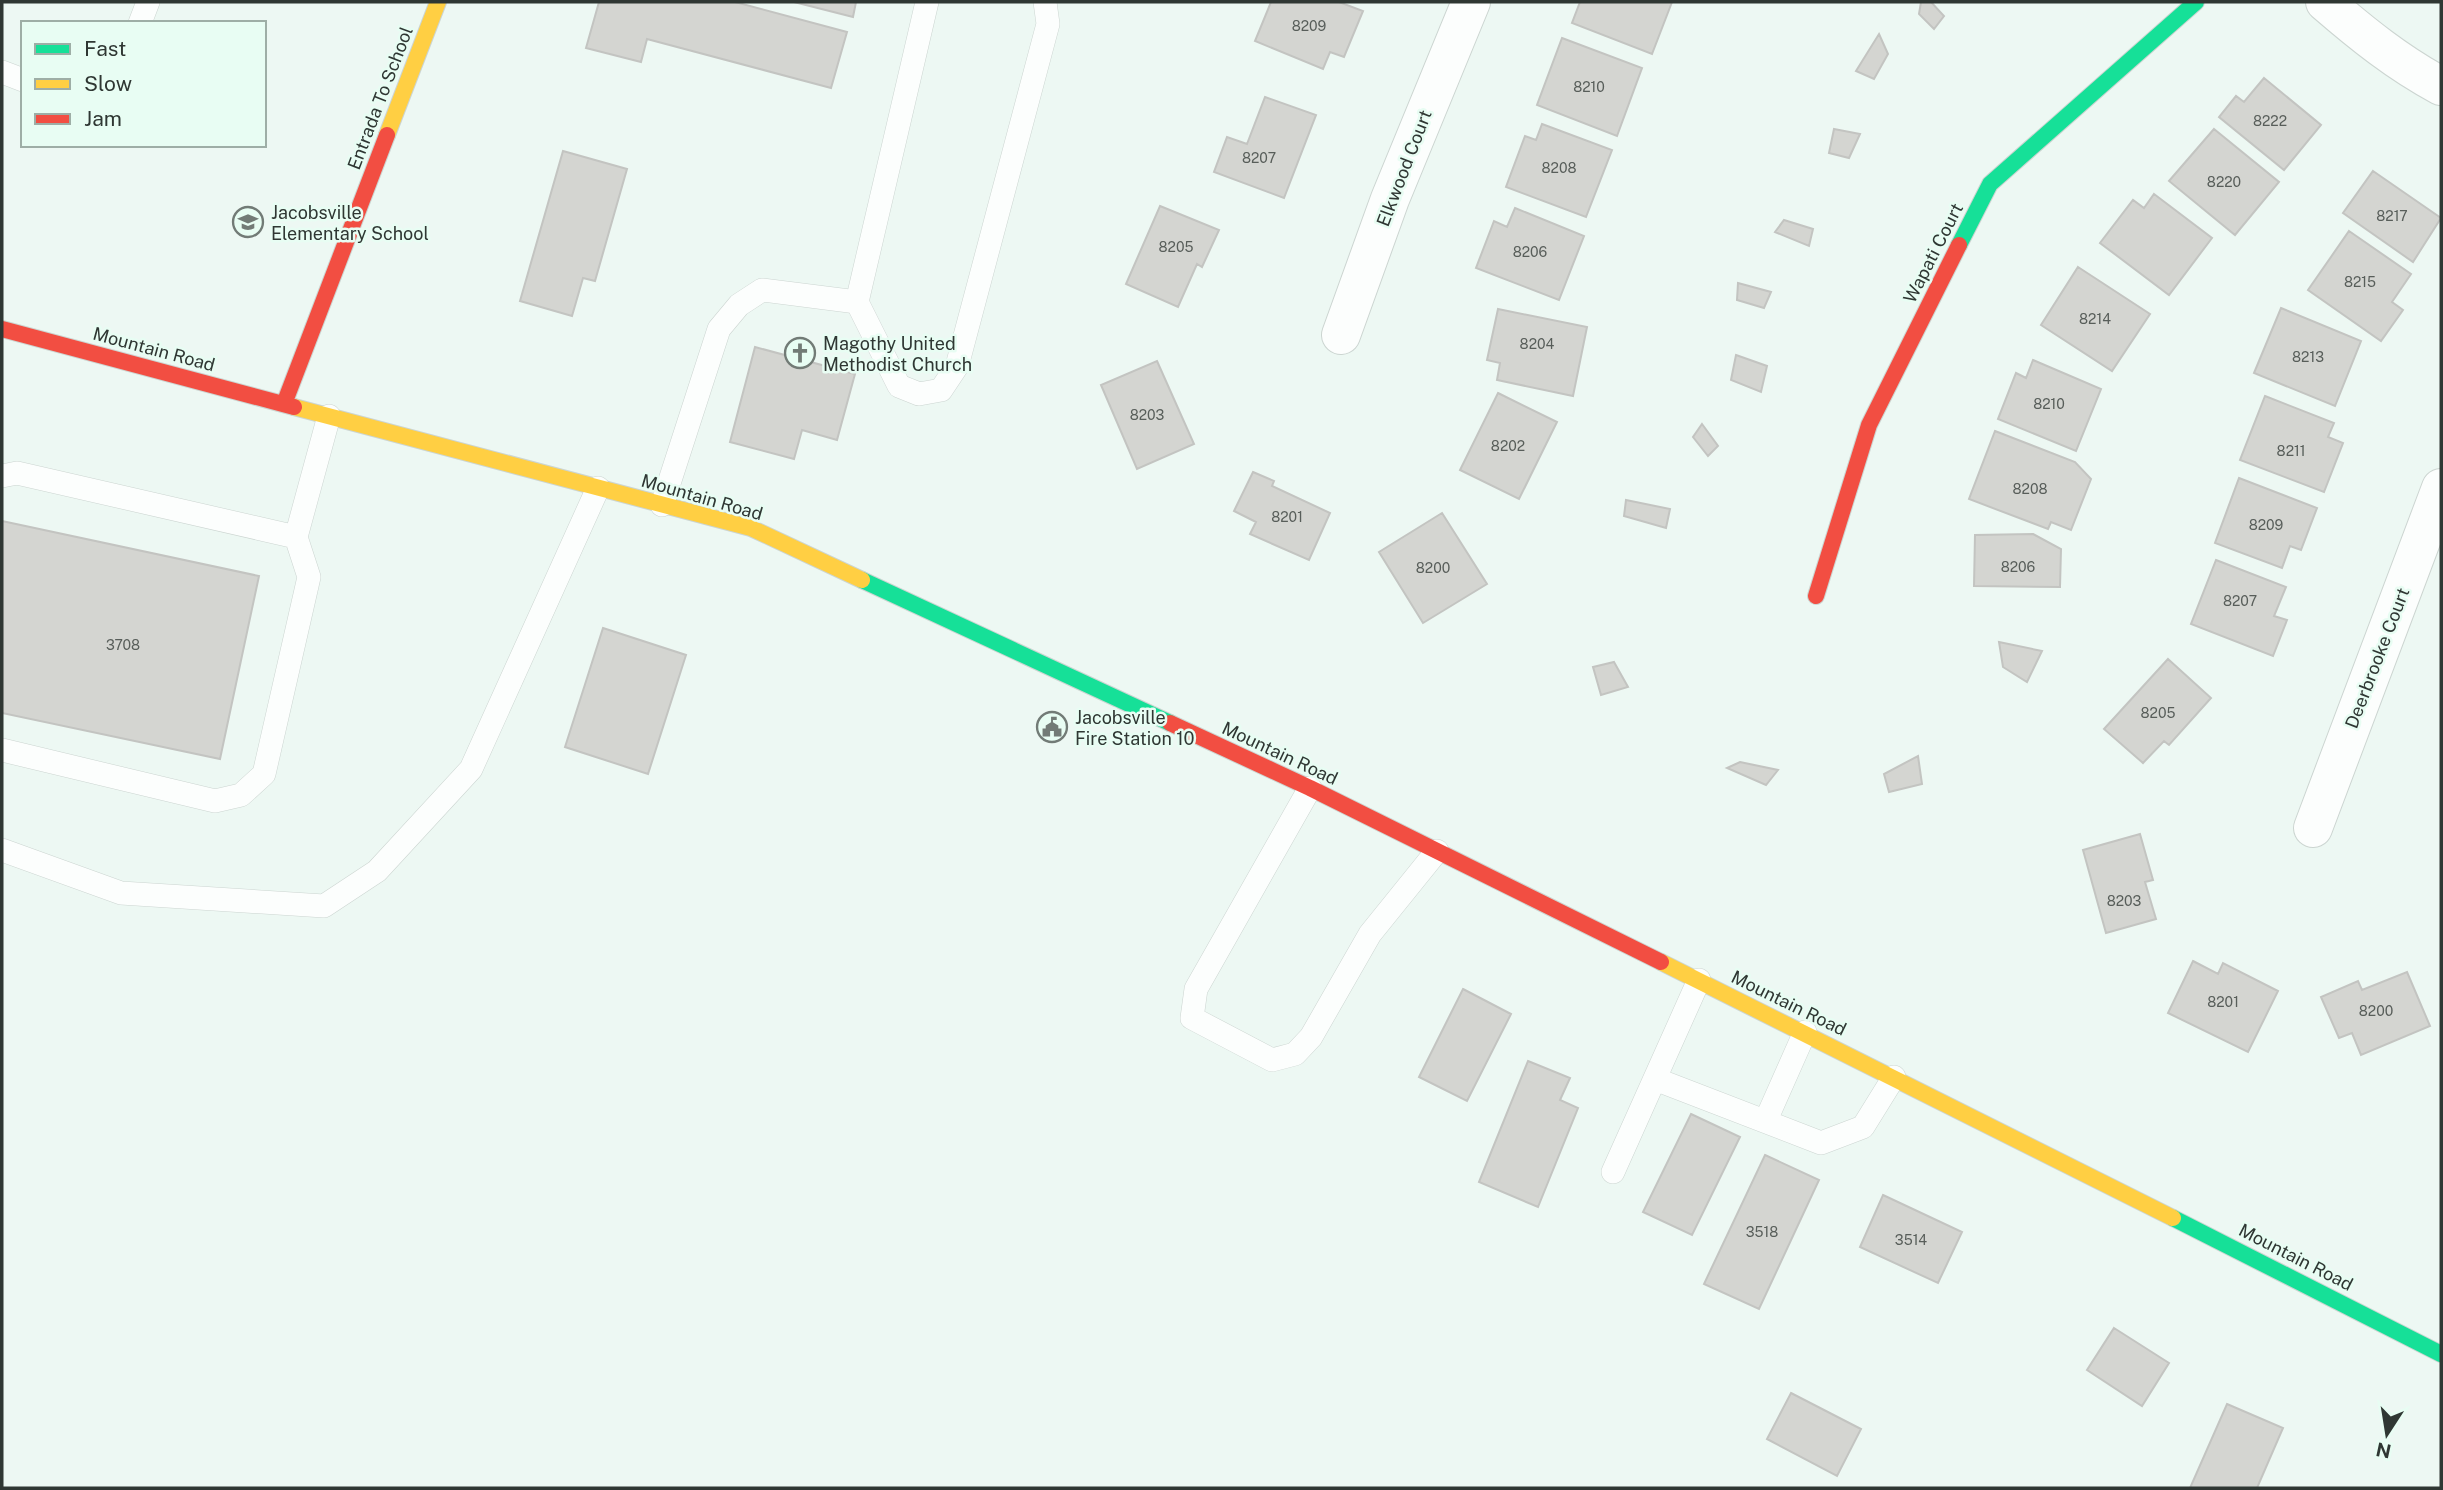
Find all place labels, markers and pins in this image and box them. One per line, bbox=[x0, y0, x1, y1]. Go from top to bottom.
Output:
place label: Jacobsville Elementary School bbox=[271, 202, 429, 244]
school or university icon: Jacobsville Elementary School bbox=[231, 205, 265, 239]
place label: Magothy United Methodist Church bbox=[823, 333, 972, 375]
church icon: Magothy United Methodist Church bbox=[783, 336, 817, 370]
place label: Jacobsville Fire Station 10 bbox=[1075, 707, 1195, 749]
public building icon: Jacobsville Fire Station 10 bbox=[1035, 710, 1069, 744]

